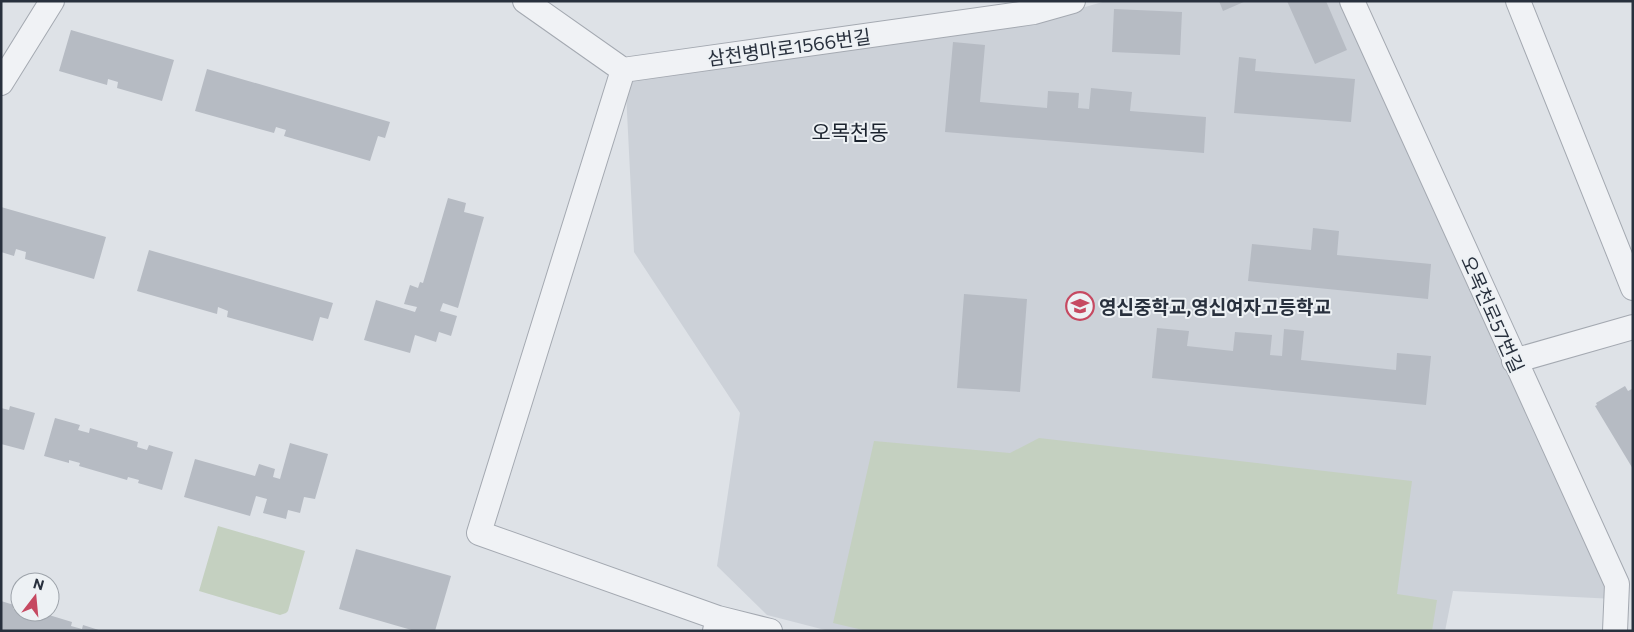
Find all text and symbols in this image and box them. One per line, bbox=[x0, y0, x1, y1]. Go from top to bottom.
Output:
street label: 삼천병마로1566번길 bbox=[706, 24, 872, 70]
district label: 오목천동 bbox=[811, 119, 889, 144]
street label: 오목천로57번길 bbox=[1457, 252, 1529, 376]
school or university icon: 영신중학교,영신여자고등학교 bbox=[1065, 291, 1095, 321]
place label: 영신중학교,영신여자고등학교 bbox=[1099, 295, 1331, 318]
north arrow bbox=[10, 572, 60, 622]
text: N bbox=[31, 574, 46, 594]

